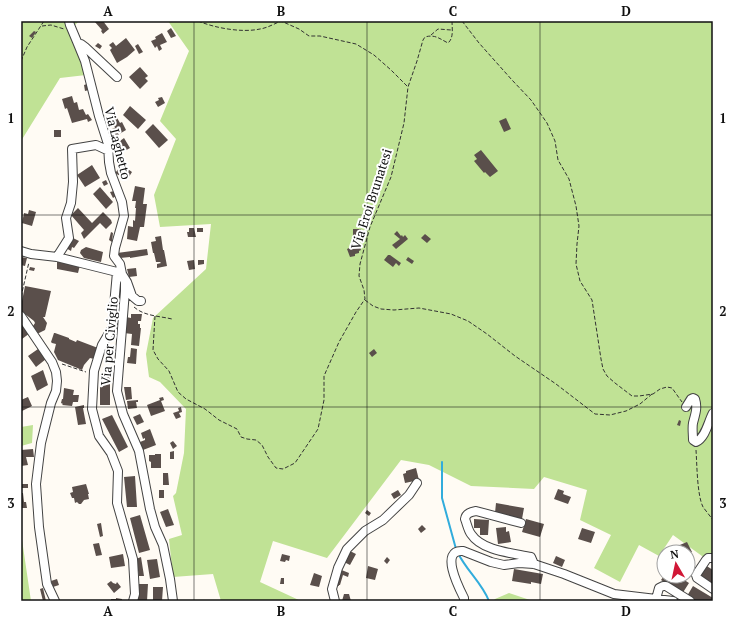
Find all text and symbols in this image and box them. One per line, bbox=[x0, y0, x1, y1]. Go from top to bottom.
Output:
text: A bbox=[103, 2, 113, 20]
text: B bbox=[277, 2, 285, 20]
text: C bbox=[449, 2, 457, 20]
text: D bbox=[621, 2, 631, 20]
street label: Via Laghetto bbox=[100, 105, 136, 181]
text: 1 bbox=[7, 109, 15, 127]
text: 1 bbox=[719, 109, 727, 127]
street label: Via Eroi Brunatesi bbox=[346, 146, 396, 252]
street label: Via per Civiglio bbox=[96, 296, 122, 386]
text: 2 bbox=[7, 302, 15, 320]
text: 2 bbox=[719, 302, 727, 320]
text: 3 bbox=[7, 494, 15, 512]
text: 3 bbox=[719, 494, 727, 512]
north arrow bbox=[656, 544, 696, 584]
text: N bbox=[669, 546, 680, 562]
text: A bbox=[103, 602, 113, 620]
text: B bbox=[277, 602, 285, 620]
text: C bbox=[449, 602, 457, 620]
text: D bbox=[621, 602, 631, 620]

